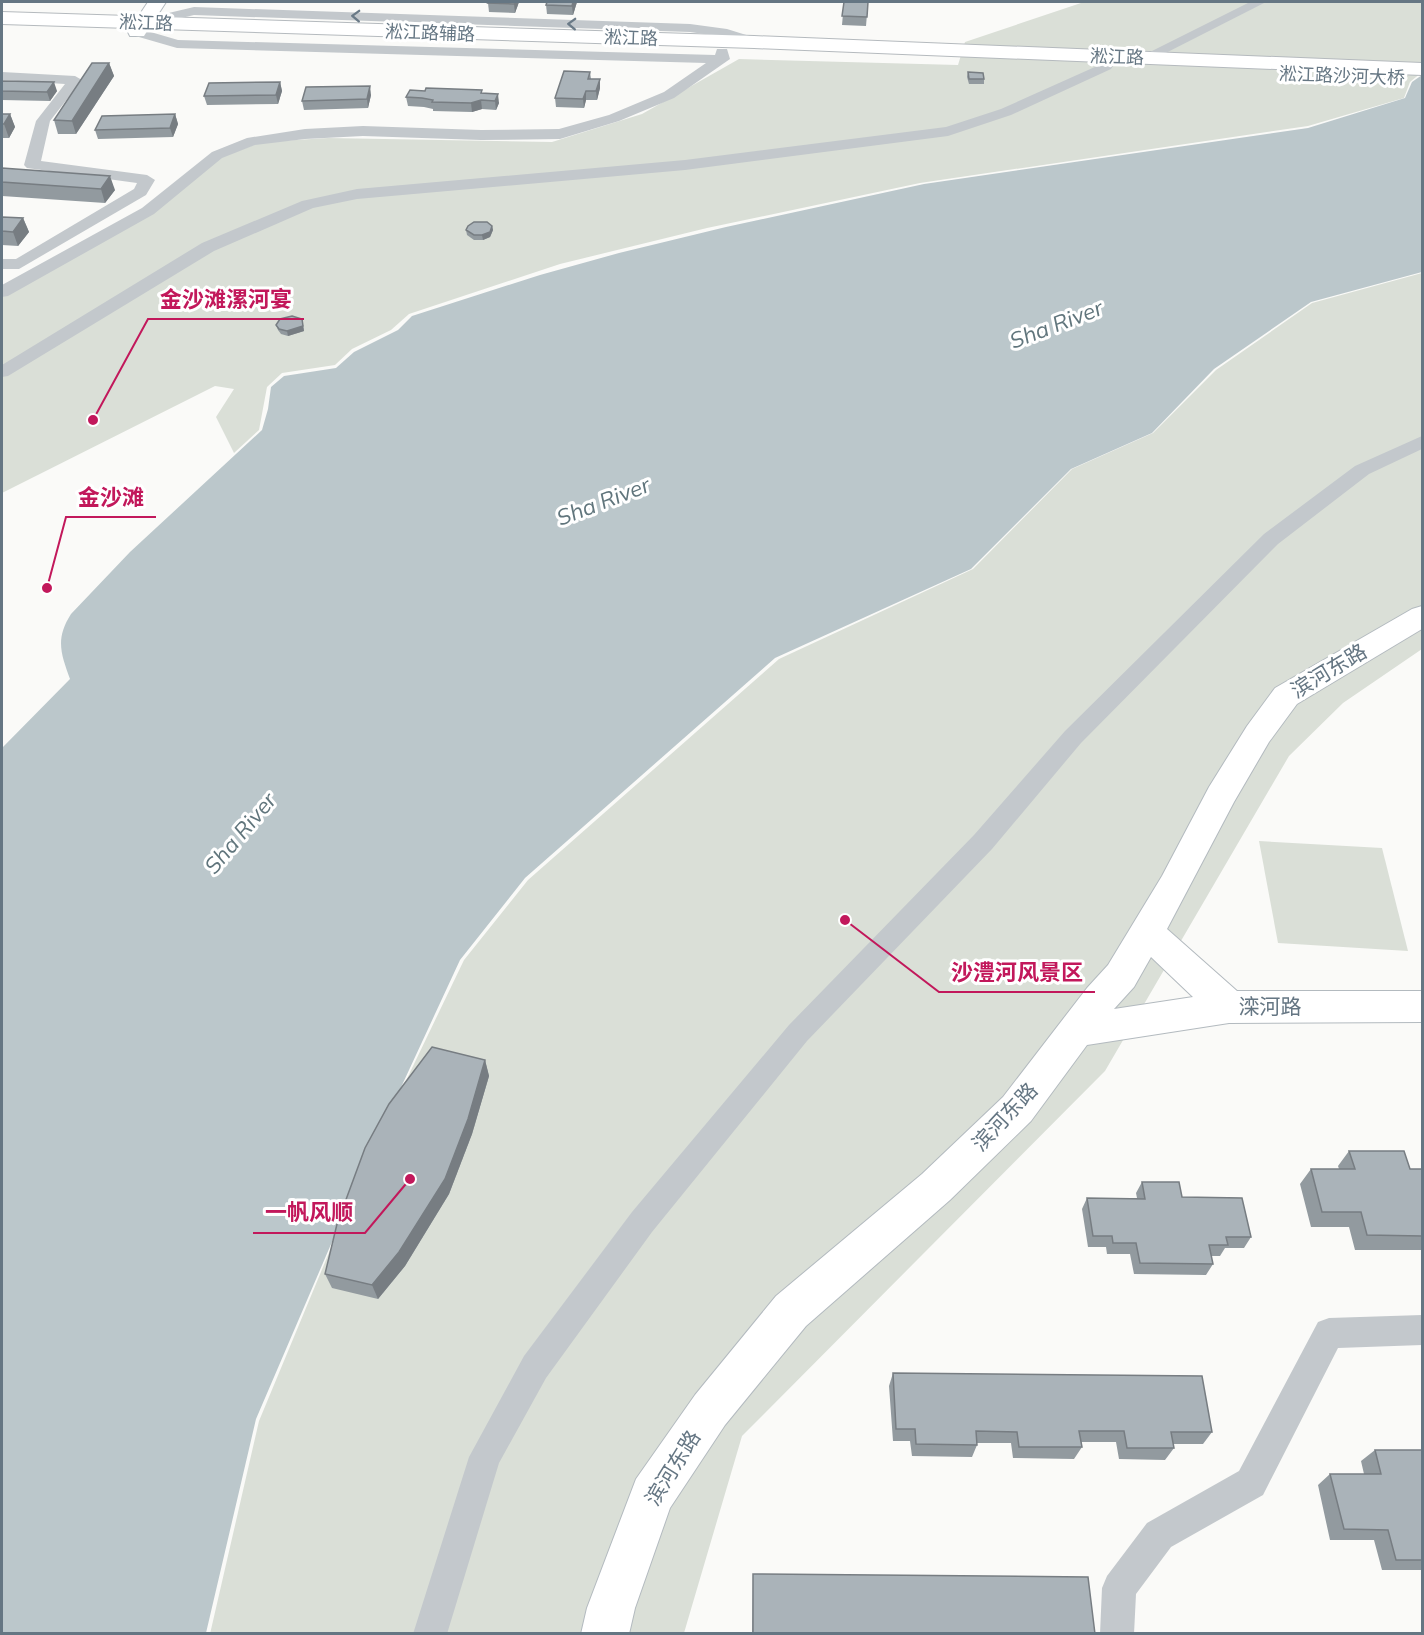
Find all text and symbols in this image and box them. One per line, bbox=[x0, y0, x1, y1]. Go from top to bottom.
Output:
street label: 淞江路 bbox=[119, 10, 173, 35]
one-way arrow bbox=[352, 10, 361, 23]
one-way arrow bbox=[567, 17, 576, 30]
street label: 淞江路辅路 bbox=[385, 19, 475, 46]
street label: 淞江路 bbox=[604, 25, 658, 50]
street label: 淞江路 bbox=[1090, 44, 1144, 69]
street label: 淞江路沙河大桥 bbox=[1279, 62, 1405, 89]
callout: 金沙滩漯河宴 bbox=[148, 279, 304, 319]
text: 金沙滩漯河宴 bbox=[160, 285, 292, 313]
water label: Sha River bbox=[1005, 293, 1107, 355]
water label: Sha River bbox=[552, 470, 654, 532]
callout: 金沙滩 bbox=[66, 477, 156, 517]
text: 金沙滩 bbox=[78, 483, 144, 511]
street label: 滨河东路 bbox=[1286, 637, 1371, 703]
water label: Sha River bbox=[198, 786, 283, 879]
callout: 沙澧河风景区 bbox=[939, 952, 1095, 992]
text: 沙澧河风景区 bbox=[951, 958, 1083, 986]
street label: 滦河路 bbox=[1239, 993, 1302, 1019]
street label: 滨河东路 bbox=[966, 1077, 1042, 1156]
callout: 一帆风顺 bbox=[253, 1193, 365, 1233]
text: 一帆风顺 bbox=[265, 1198, 353, 1226]
street label: 滨河东路 bbox=[639, 1425, 705, 1510]

